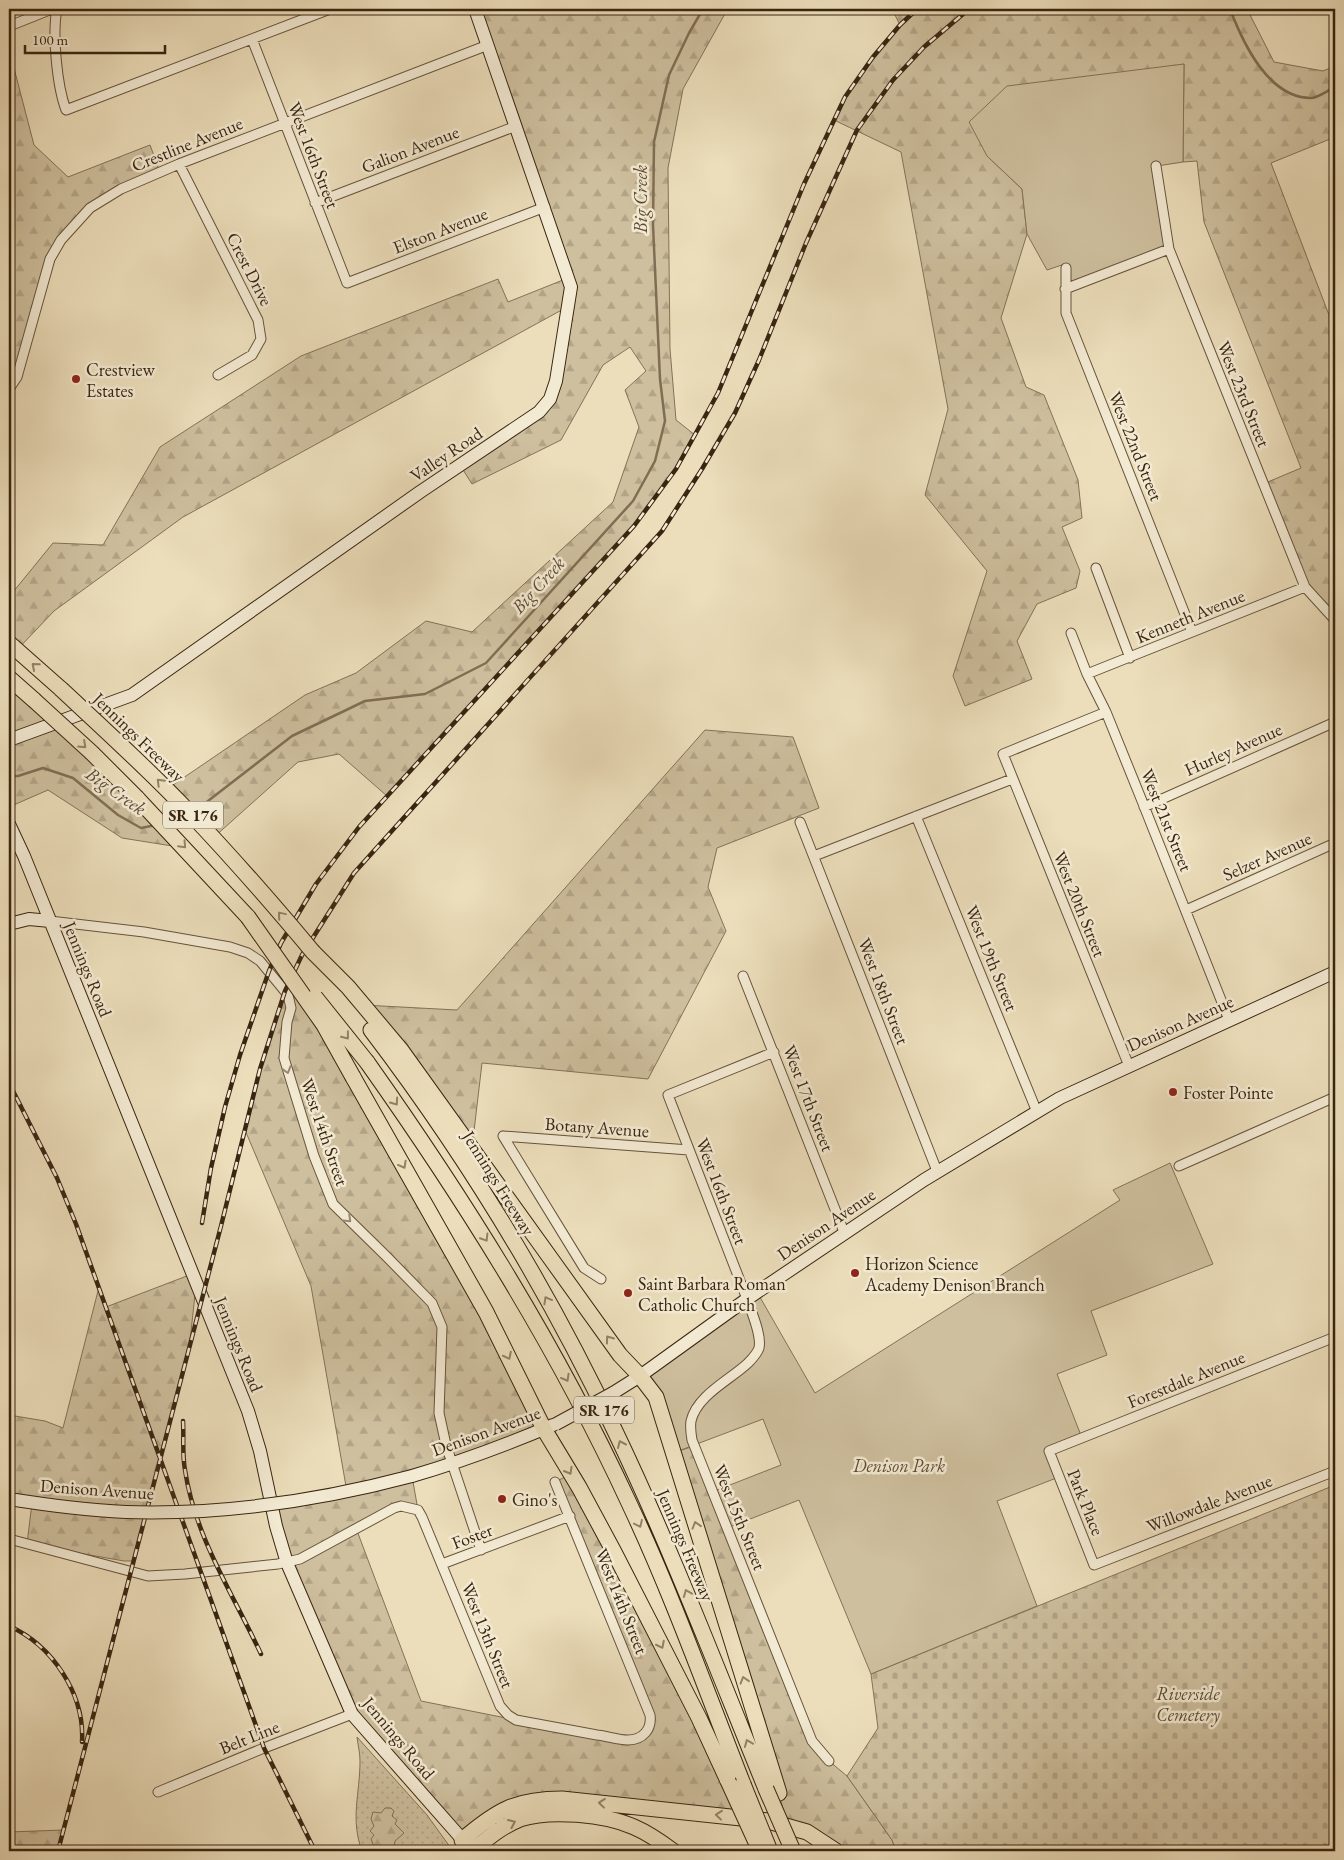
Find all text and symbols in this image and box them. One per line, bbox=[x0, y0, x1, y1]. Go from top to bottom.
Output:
scale bar bbox=[25, 22, 165, 54]
text: 100 m bbox=[32, 30, 69, 49]
street label: West 16th Street bbox=[283, 99, 345, 212]
street label: Crestline Avenue bbox=[128, 111, 246, 177]
street label: Galion Avenue bbox=[358, 120, 462, 178]
water label: Big Creek bbox=[628, 164, 653, 234]
street label: Elston Avenue bbox=[389, 201, 491, 259]
street label: Crest Drive bbox=[222, 228, 278, 310]
street label: West 23rd Street bbox=[1212, 338, 1276, 451]
place label: Crestview Estates bbox=[86, 358, 156, 402]
marker: Crestview Estates bbox=[70, 373, 82, 385]
street label: West 22nd Street bbox=[1104, 388, 1168, 504]
street label: Valley Road bbox=[405, 421, 487, 487]
water label: Big Creek bbox=[505, 551, 570, 620]
street label: Kenneth Avenue bbox=[1132, 584, 1248, 648]
one-way arrow bbox=[32, 663, 41, 672]
street label: Jennings Freeway bbox=[87, 686, 190, 787]
street label: Hurley Avenue bbox=[1181, 717, 1285, 781]
one-way arrow bbox=[77, 739, 86, 748]
water label: Big Creek bbox=[80, 761, 151, 821]
street label: West 21st Street bbox=[1136, 765, 1198, 875]
one-way arrow bbox=[157, 779, 166, 788]
road number: SR 176 bbox=[163, 802, 223, 828]
street label: Selzer Avenue bbox=[1219, 826, 1315, 886]
one-way arrow bbox=[177, 840, 186, 849]
street label: West 20th Street bbox=[1048, 848, 1112, 961]
street label: West 19th Street bbox=[960, 902, 1024, 1015]
one-way arrow bbox=[278, 911, 287, 920]
street label: Jennings Road bbox=[58, 916, 118, 1021]
street label: West 18th Street bbox=[853, 935, 915, 1048]
street label: Denison Avenue bbox=[1123, 989, 1237, 1057]
one-way arrow bbox=[340, 1030, 349, 1040]
street label: West 17th Street bbox=[778, 1042, 840, 1155]
one-way arrow bbox=[282, 1065, 292, 1074]
street label: West 14th Street bbox=[296, 1075, 354, 1189]
place label: Foster Pointe bbox=[1183, 1081, 1273, 1104]
marker: Foster Pointe bbox=[1167, 1086, 1179, 1098]
one-way arrow bbox=[389, 1096, 398, 1106]
street label: Botany Avenue bbox=[544, 1112, 650, 1142]
street label: Jennings Freeway bbox=[457, 1125, 540, 1240]
street label: West 16th Street bbox=[691, 1135, 753, 1248]
one-way arrow bbox=[396, 1159, 406, 1168]
street label: Denison Avenue bbox=[772, 1183, 880, 1265]
one-way arrow bbox=[342, 1213, 351, 1222]
one-way arrow bbox=[478, 1232, 488, 1241]
place label: Horizon Science Academy Denison Branch bbox=[864, 1252, 1045, 1296]
marker: Horizon Science Academy Denison Branch bbox=[849, 1267, 861, 1279]
place label: Saint Barbara Roman Catholic Church bbox=[638, 1272, 786, 1316]
marker: Saint Barbara Roman Catholic Church bbox=[622, 1287, 634, 1299]
street label: Jennings Road bbox=[209, 1291, 269, 1396]
one-way arrow bbox=[543, 1296, 553, 1305]
one-way arrow bbox=[606, 1335, 615, 1345]
street label: Forestdale Avenue bbox=[1124, 1345, 1248, 1413]
one-way arrow bbox=[502, 1350, 512, 1359]
one-way arrow bbox=[560, 1373, 570, 1382]
road number: SR 176 bbox=[574, 1396, 634, 1424]
street label: Denison Avenue bbox=[429, 1401, 543, 1461]
one-way arrow bbox=[617, 1440, 627, 1449]
park label: Denison Park bbox=[852, 1454, 945, 1477]
street label: West 15th Street bbox=[708, 1461, 772, 1574]
one-way arrow bbox=[563, 1465, 573, 1474]
street label: Park Place bbox=[1062, 1465, 1110, 1539]
street label: Willowdale Avenue bbox=[1143, 1469, 1275, 1537]
street label: Denison Avenue bbox=[39, 1474, 155, 1504]
street label: Jennings Freeway bbox=[651, 1484, 720, 1605]
place label: Gino's bbox=[512, 1488, 558, 1511]
marker: Gino's bbox=[496, 1493, 508, 1505]
street label: Foster bbox=[448, 1518, 496, 1554]
one-way arrow bbox=[632, 1518, 642, 1527]
one-way arrow bbox=[691, 1521, 701, 1529]
street label: West 14th Street bbox=[590, 1545, 654, 1658]
street label: West 13th Street bbox=[456, 1579, 520, 1692]
one-way arrow bbox=[682, 1589, 693, 1598]
one-way arrow bbox=[655, 1640, 665, 1649]
one-way arrow bbox=[740, 1676, 750, 1685]
park label: Riverside Cemetery bbox=[1156, 1682, 1221, 1727]
street label: Jennings Road bbox=[356, 1690, 441, 1785]
street label: Belt Line bbox=[216, 1715, 282, 1759]
one-way arrow bbox=[743, 1740, 753, 1748]
one-way arrow bbox=[598, 1798, 606, 1809]
one-way arrow bbox=[715, 1810, 723, 1821]
one-way arrow bbox=[507, 1818, 516, 1829]

